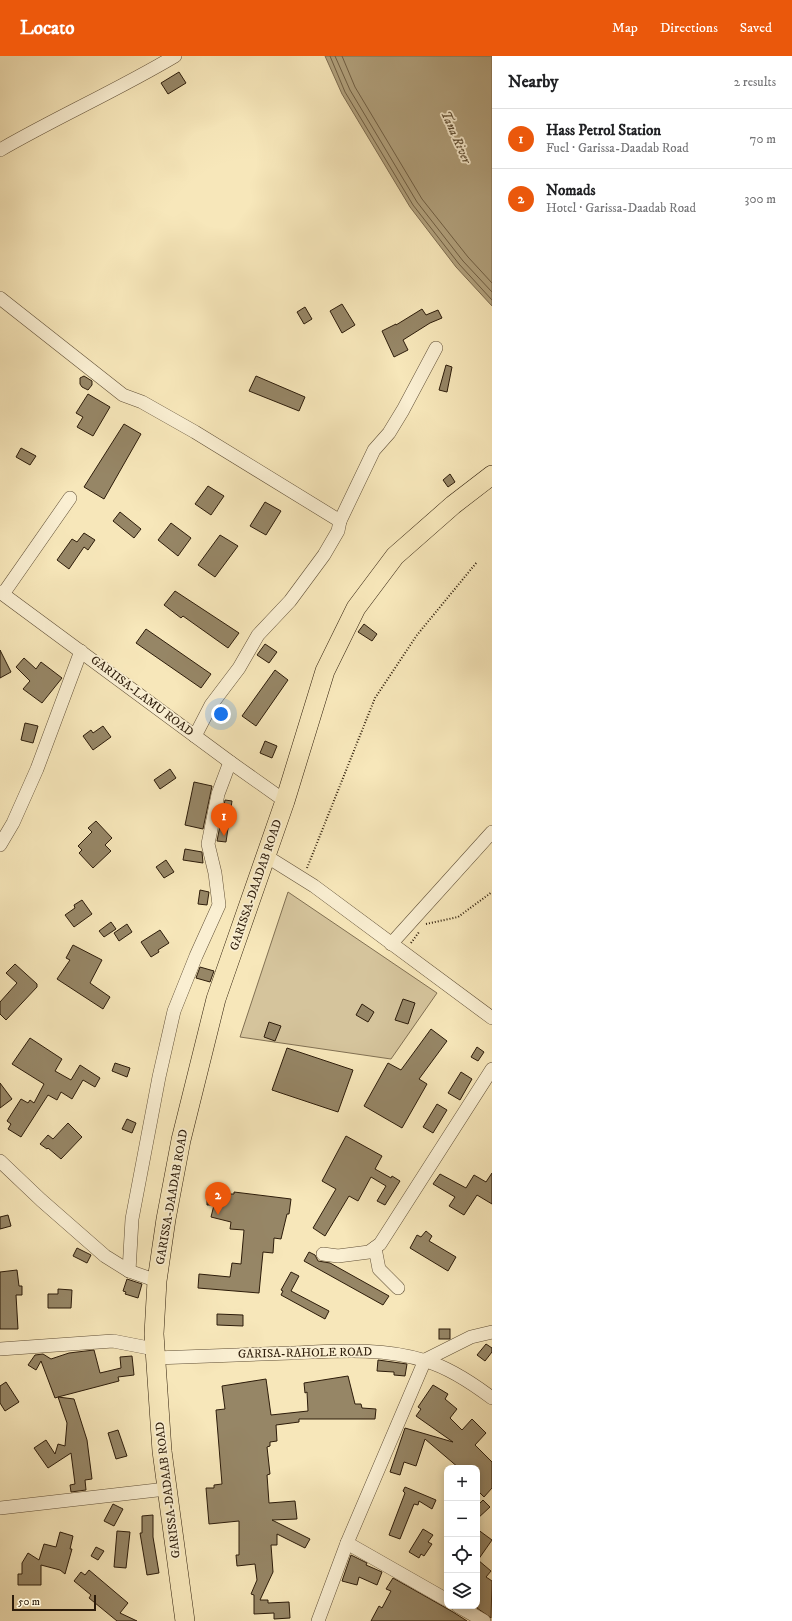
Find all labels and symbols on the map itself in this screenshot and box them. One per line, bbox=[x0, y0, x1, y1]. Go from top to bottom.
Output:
water label: Tana River bbox=[437, 108, 475, 167]
street label: GARIISA-LAMU ROAD bbox=[88, 652, 196, 740]
your location bbox=[211, 704, 231, 724]
pin: 1 bbox=[211, 803, 237, 836]
street label: GARISSA-DAADAB ROAD bbox=[227, 817, 286, 953]
street label: GARISSA-DAADAB ROAD bbox=[153, 1128, 191, 1266]
pin: 2 bbox=[205, 1182, 231, 1215]
street label: GARISA-RAHOLE ROAD bbox=[238, 1344, 372, 1362]
street label: GARISSA-DADAAB ROAD bbox=[152, 1421, 184, 1559]
scale bar bbox=[12, 1593, 96, 1612]

